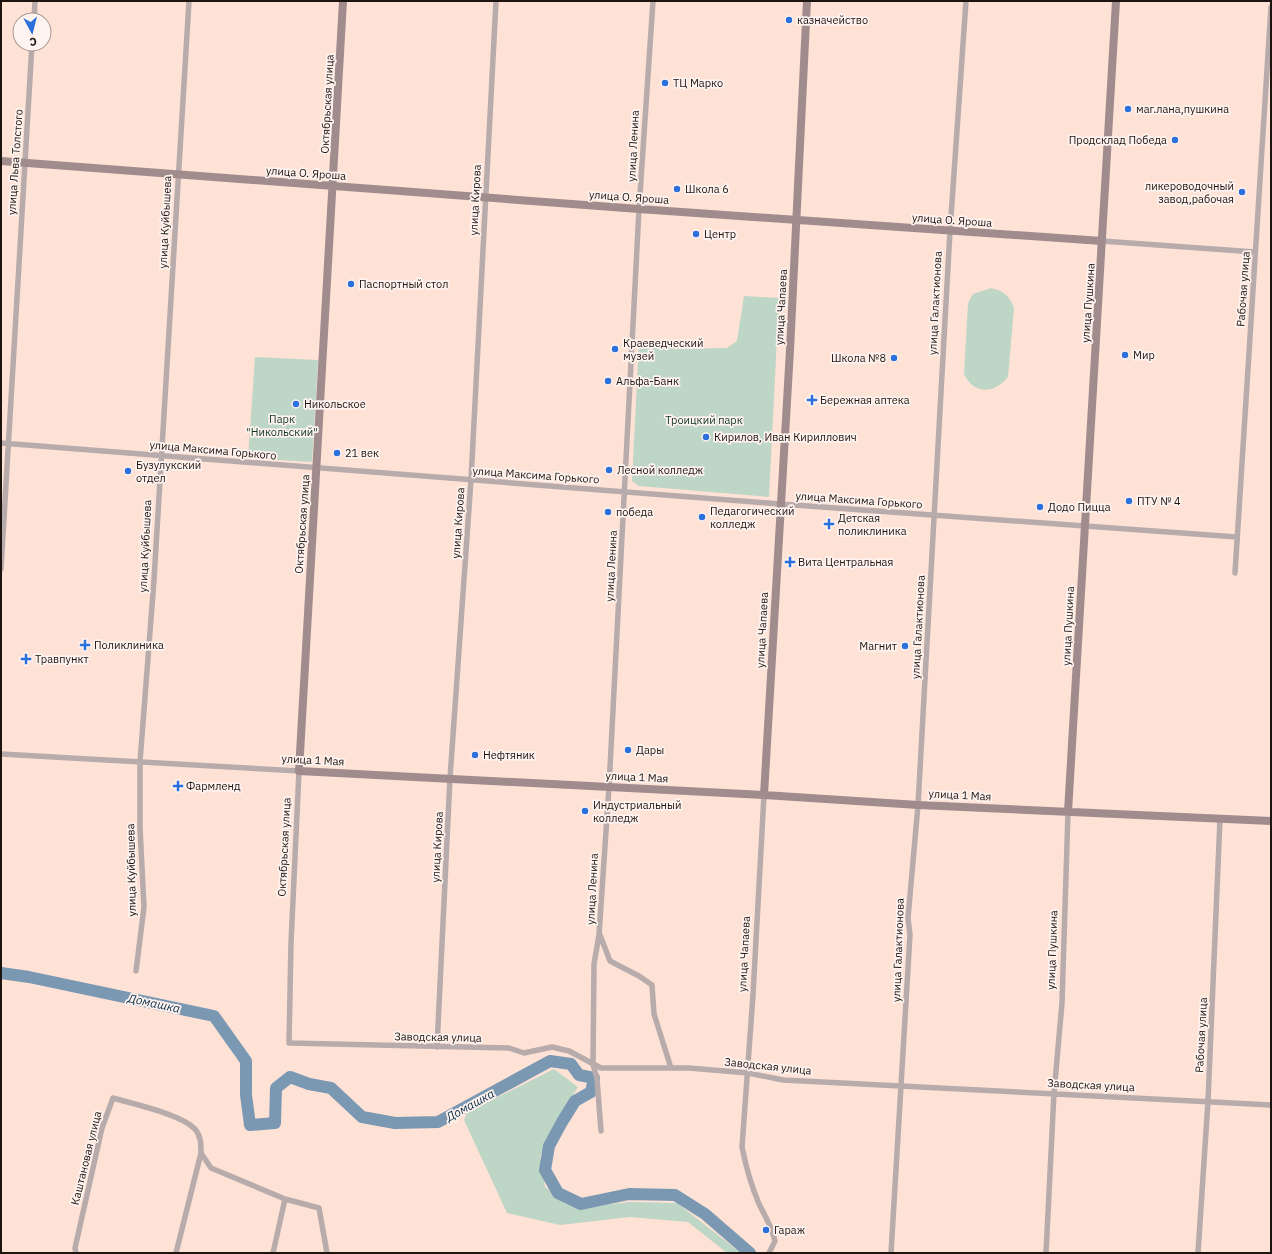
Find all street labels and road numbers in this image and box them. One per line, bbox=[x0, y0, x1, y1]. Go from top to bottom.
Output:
street label: Октябрьская улица bbox=[317, 54, 337, 154]
street label: улица Льва Толстого bbox=[4, 108, 26, 216]
street label: улица Ленина bbox=[624, 110, 642, 182]
street label: улица О. Яроша bbox=[265, 163, 347, 183]
street label: улица Кирова bbox=[466, 164, 484, 236]
street label: улица Куйбышева bbox=[156, 175, 174, 269]
street label: улица О. Яроша bbox=[588, 187, 670, 207]
street label: улица О. Яроша bbox=[911, 210, 993, 230]
street label: улица Галактионова bbox=[925, 251, 945, 355]
street label: Рабочая улица bbox=[1233, 251, 1253, 327]
street label: улица Пушкина bbox=[1078, 263, 1098, 343]
street label: улица Чапаева bbox=[772, 268, 790, 345]
street label: улица Максима Горького bbox=[149, 437, 277, 463]
street label: улица Максима Горького bbox=[472, 464, 600, 486]
street label: Октябрьская улица bbox=[292, 474, 312, 574]
street label: улица Кирова bbox=[449, 487, 467, 559]
street label: улица Максима Горького bbox=[795, 489, 923, 511]
street label: улица Куйбышева bbox=[136, 499, 154, 593]
street label: улица Ленина bbox=[602, 530, 620, 602]
street label: улица Галактионова bbox=[908, 575, 928, 679]
street label: улица Пушкина bbox=[1059, 586, 1077, 666]
street label: улица Чапаева bbox=[753, 591, 771, 668]
street label: улица 1 Мая bbox=[281, 751, 345, 769]
street label: улица 1 Мая bbox=[605, 768, 669, 786]
street label: улица 1 Мая bbox=[928, 786, 992, 804]
street label: Октябрьская улица bbox=[274, 797, 294, 897]
street label: улица Кирова bbox=[428, 811, 446, 883]
street label: улица Куйбышева bbox=[123, 823, 139, 917]
street label: улица Ленина bbox=[583, 853, 601, 925]
street label: улица Галактионова bbox=[889, 898, 907, 1002]
street label: улица Пушкина bbox=[1044, 910, 1060, 990]
street label: улица Чапаева bbox=[735, 915, 753, 992]
street label: Рабочая улица bbox=[1192, 997, 1210, 1073]
street label: Заводская улица bbox=[394, 1029, 482, 1045]
street label: Заводская улица bbox=[724, 1054, 812, 1078]
street label: Заводская улица bbox=[1047, 1076, 1135, 1094]
street label: Каштановая улица bbox=[68, 1109, 104, 1206]

